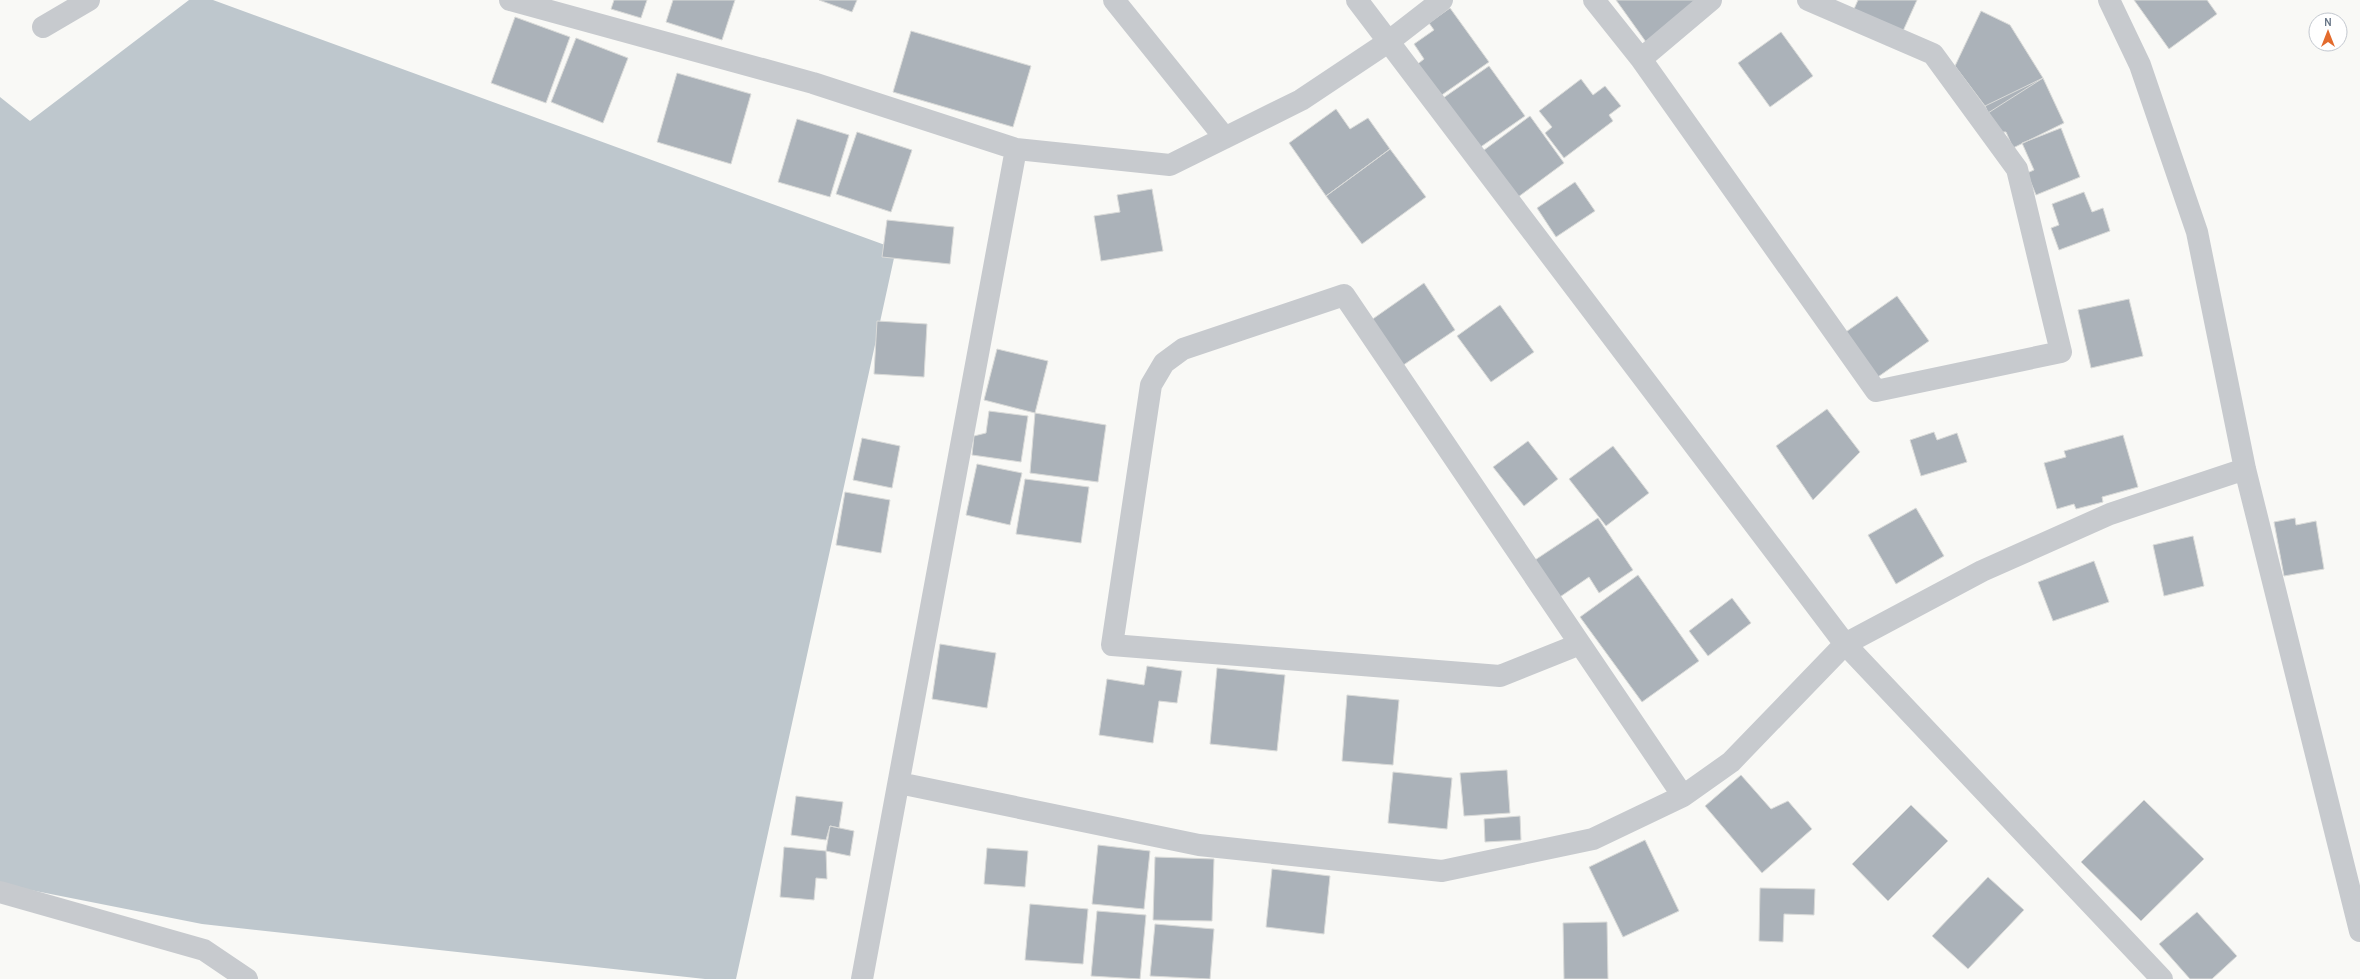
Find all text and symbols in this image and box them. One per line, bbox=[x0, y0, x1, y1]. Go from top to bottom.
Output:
north arrow bbox=[2308, 12, 2348, 52]
text: N bbox=[2324, 16, 2332, 29]

